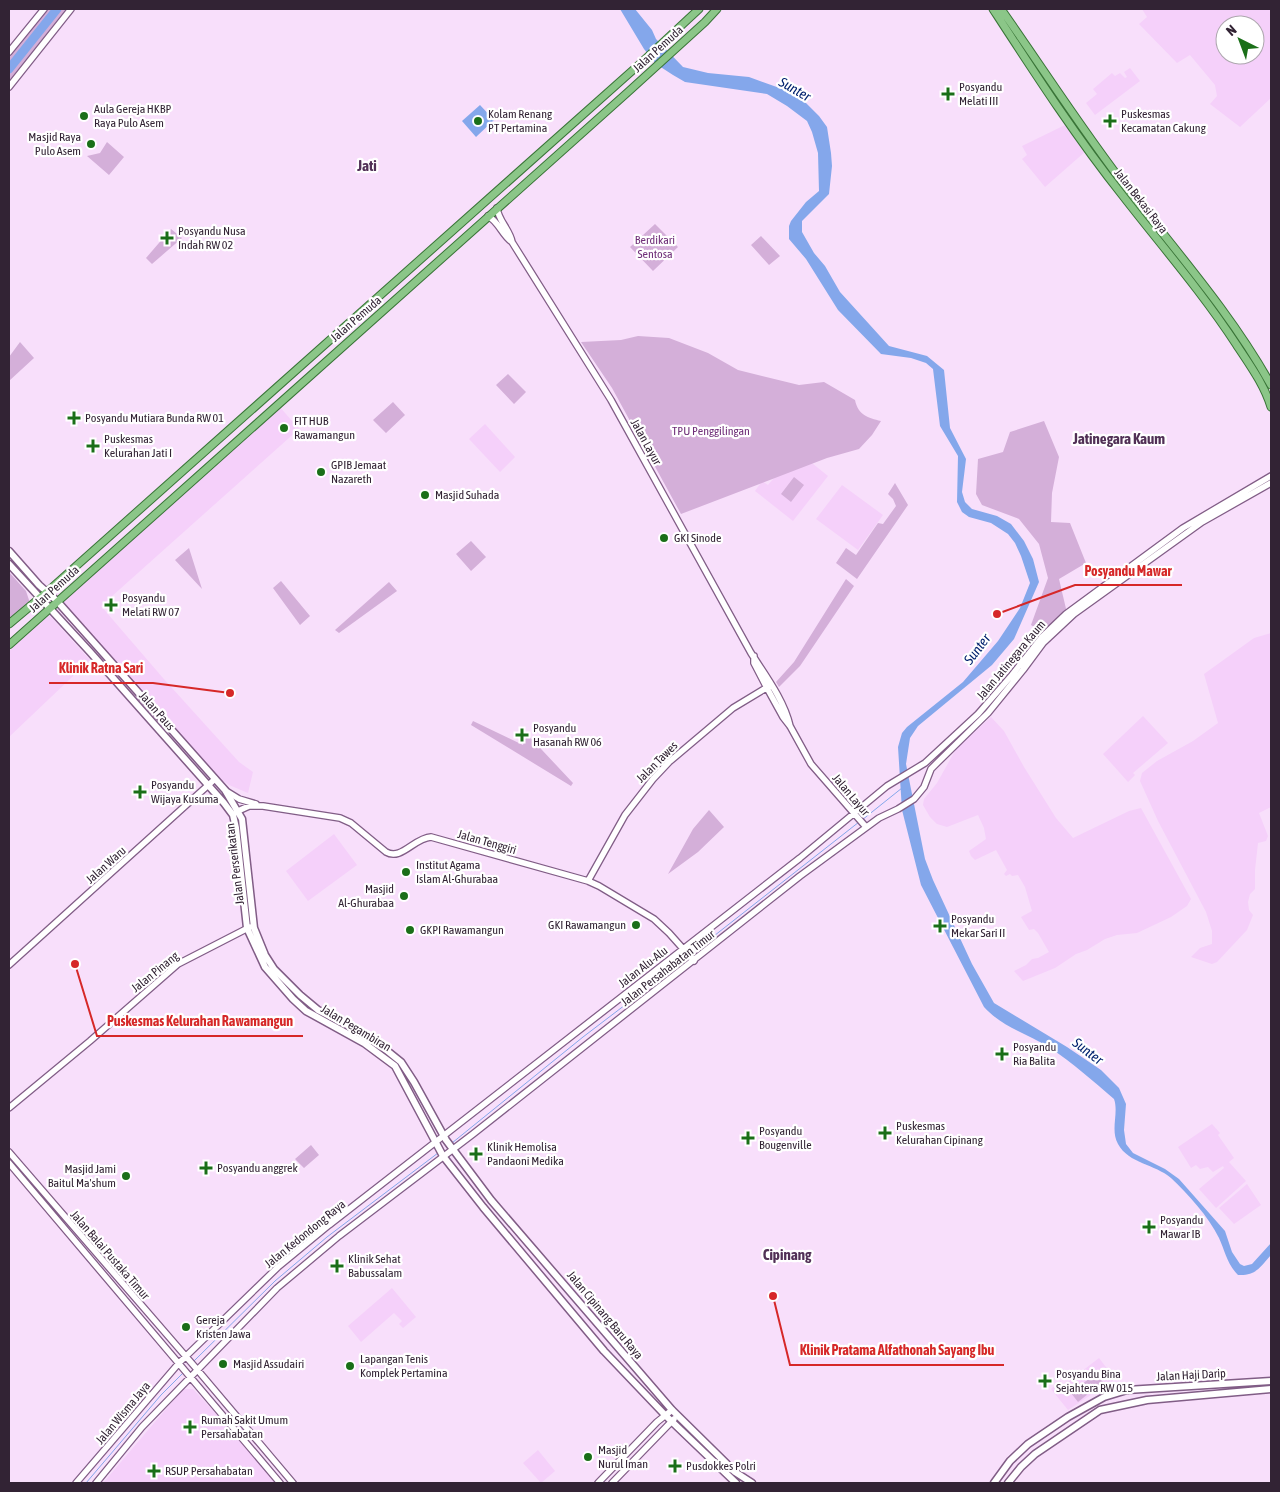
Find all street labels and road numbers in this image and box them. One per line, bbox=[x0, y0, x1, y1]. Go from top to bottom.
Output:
street label: Jalan Pemuda bbox=[630, 23, 686, 75]
street label: Jalan Bekasi Raya bbox=[1111, 166, 1171, 236]
street label: Jalan Pemuda bbox=[328, 293, 384, 345]
street label: Jalan Layur bbox=[628, 417, 664, 468]
street label: Jalan Pemuda bbox=[26, 563, 82, 615]
street label: Jalan Jatinegara Kaum bbox=[974, 617, 1048, 703]
street label: Jalan Paus bbox=[136, 689, 178, 733]
street label: Jalan Tawes bbox=[634, 739, 680, 785]
street label: Jalan Layur bbox=[830, 771, 873, 819]
street label: Jalan Perserikatan bbox=[223, 822, 247, 906]
street label: Jalan Tenggiri bbox=[456, 827, 518, 857]
street label: Jalan Waru bbox=[83, 843, 129, 887]
street label: Jalan Persahabatan Timur bbox=[618, 927, 718, 1009]
street label: Jalan Alu-Alu bbox=[616, 943, 670, 990]
street label: Jalan Pinang bbox=[129, 948, 182, 995]
street label: Jalan Pegambiran bbox=[318, 1002, 394, 1054]
street label: Jalan Kedondong Raya bbox=[262, 1197, 348, 1271]
street label: Jalan Balai Pustaka Timur bbox=[68, 1208, 153, 1303]
street label: Jalan Cipinang Baru Raya bbox=[564, 1268, 646, 1362]
street label: Jalan Haji Darip bbox=[1156, 1366, 1226, 1384]
street label: Jalan Wisma Jaya bbox=[93, 1379, 153, 1447]

